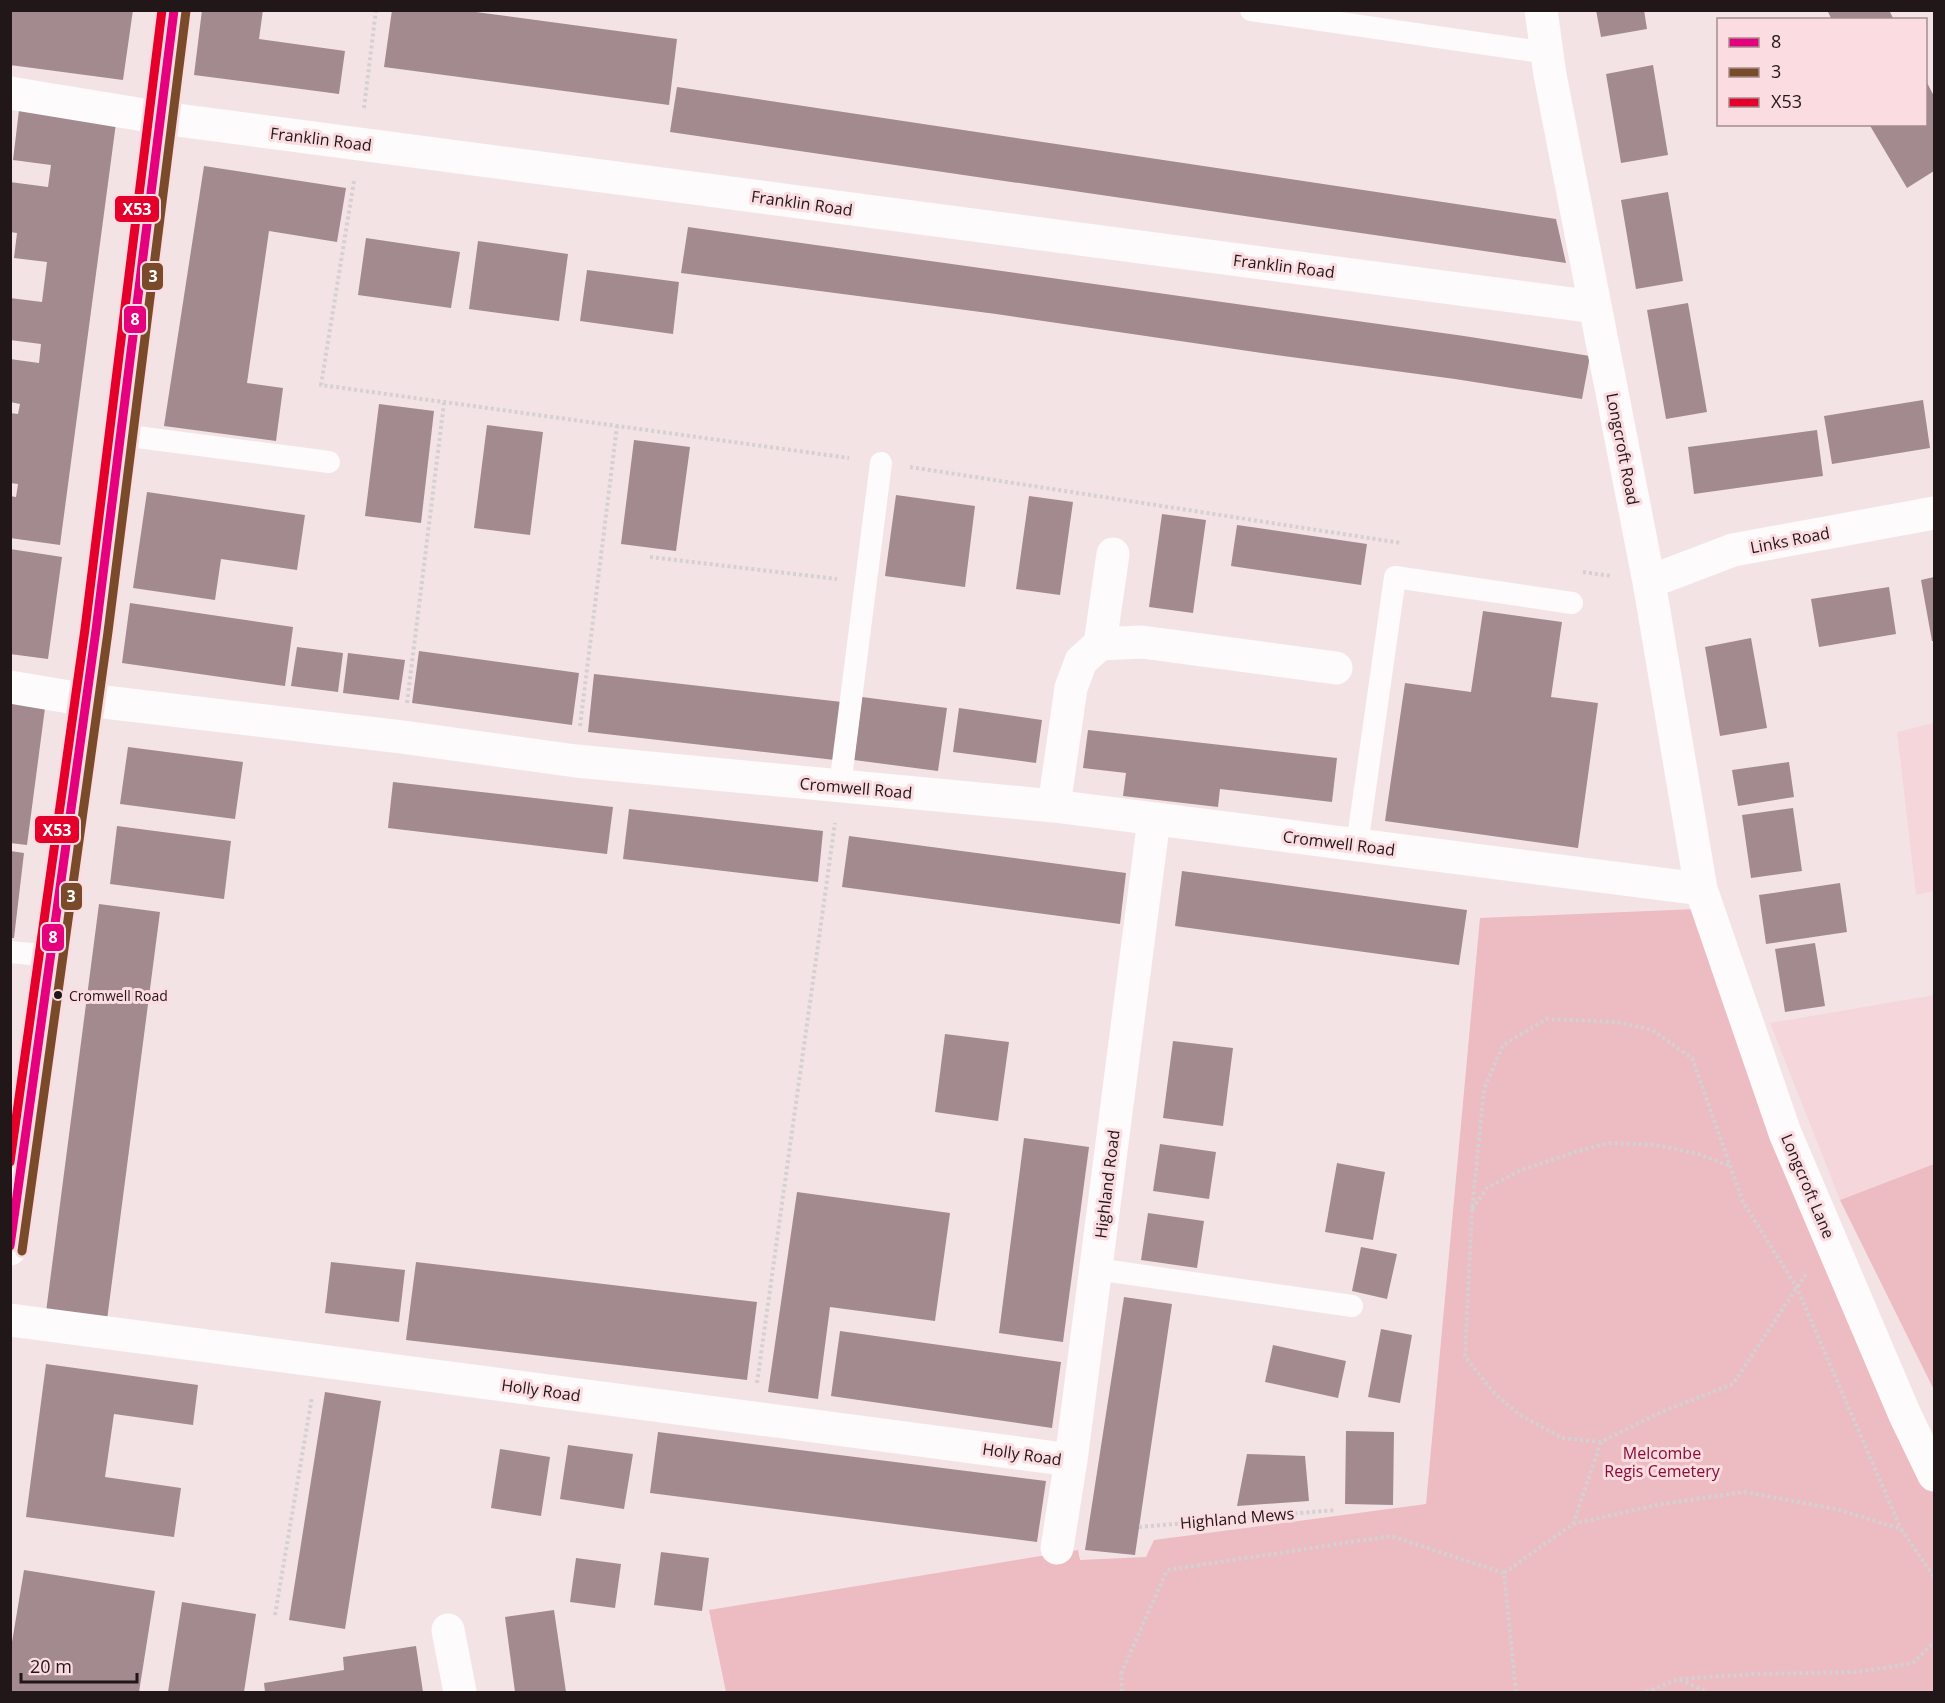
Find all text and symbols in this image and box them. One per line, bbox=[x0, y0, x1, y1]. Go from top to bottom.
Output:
legend bbox=[1717, 18, 1927, 126]
text: 8 bbox=[1771, 29, 1781, 53]
text: 3 bbox=[1771, 59, 1781, 83]
text: X53 bbox=[1771, 89, 1802, 113]
street label: Franklin Road bbox=[269, 122, 373, 156]
street label: Franklin Road bbox=[750, 185, 854, 221]
line badge: X53 bbox=[114, 195, 160, 223]
text: X53 bbox=[123, 198, 151, 220]
street label: Franklin Road bbox=[1232, 249, 1336, 283]
line badge: 3 bbox=[141, 262, 164, 291]
text: 3 bbox=[148, 265, 158, 287]
line badge: 8 bbox=[123, 305, 147, 334]
text: 8 bbox=[130, 308, 140, 330]
street label: Longcroft Road bbox=[1601, 391, 1645, 507]
street label: Links Road bbox=[1748, 522, 1832, 558]
street label: Cromwell Road bbox=[799, 772, 913, 804]
line badge: X53 bbox=[34, 815, 80, 844]
text: X53 bbox=[43, 819, 71, 841]
street label: Cromwell Road bbox=[1282, 825, 1396, 861]
line badge: 3 bbox=[60, 882, 83, 911]
text: 3 bbox=[66, 885, 76, 907]
line badge: 8 bbox=[41, 923, 65, 952]
text: 8 bbox=[48, 926, 58, 948]
place label: Cromwell Road bbox=[69, 986, 168, 1005]
marker: Cromwell Road bbox=[52, 989, 64, 1001]
street label: Highland Road bbox=[1089, 1128, 1125, 1240]
street label: Longcroft Lane bbox=[1776, 1130, 1840, 1242]
street label: Holly Road bbox=[500, 1374, 582, 1406]
street label: Holly Road bbox=[981, 1438, 1063, 1470]
park label: Melcombe Regis Cemetery bbox=[1604, 1442, 1721, 1482]
street label: Highland Mews bbox=[1179, 1502, 1295, 1534]
scale bar bbox=[21, 1646, 136, 1684]
text: 20 m bbox=[30, 1654, 72, 1678]

